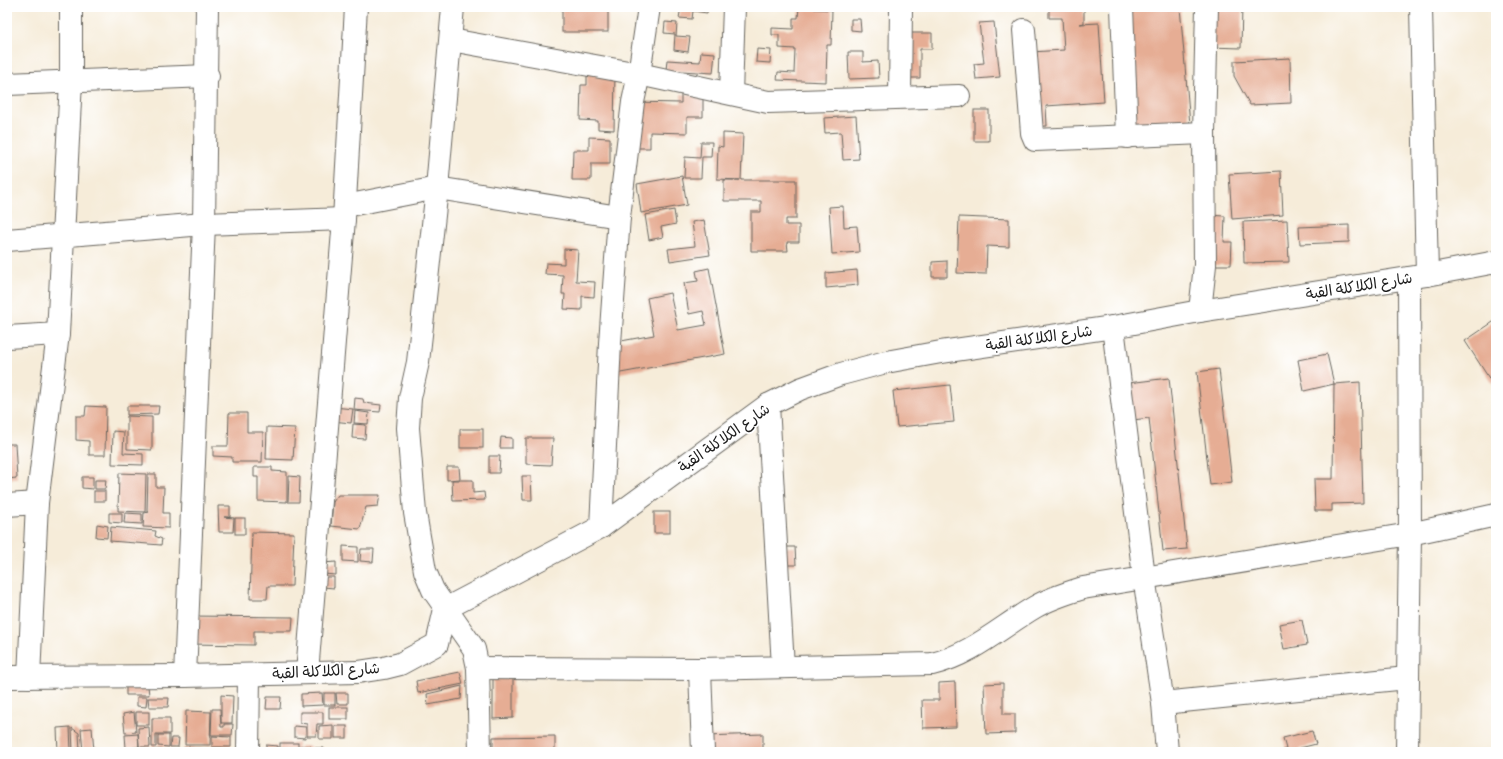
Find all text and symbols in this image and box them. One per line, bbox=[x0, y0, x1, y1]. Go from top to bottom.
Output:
street label: شارع الكلاكلة القبة bbox=[1304, 269, 1414, 307]
street label: شارع الكلاكلة القبة bbox=[984, 322, 1094, 358]
street label: شارع الكلاكلة القبة bbox=[675, 400, 776, 480]
street label: شارع الكلاكلة القبة bbox=[272, 659, 380, 687]

